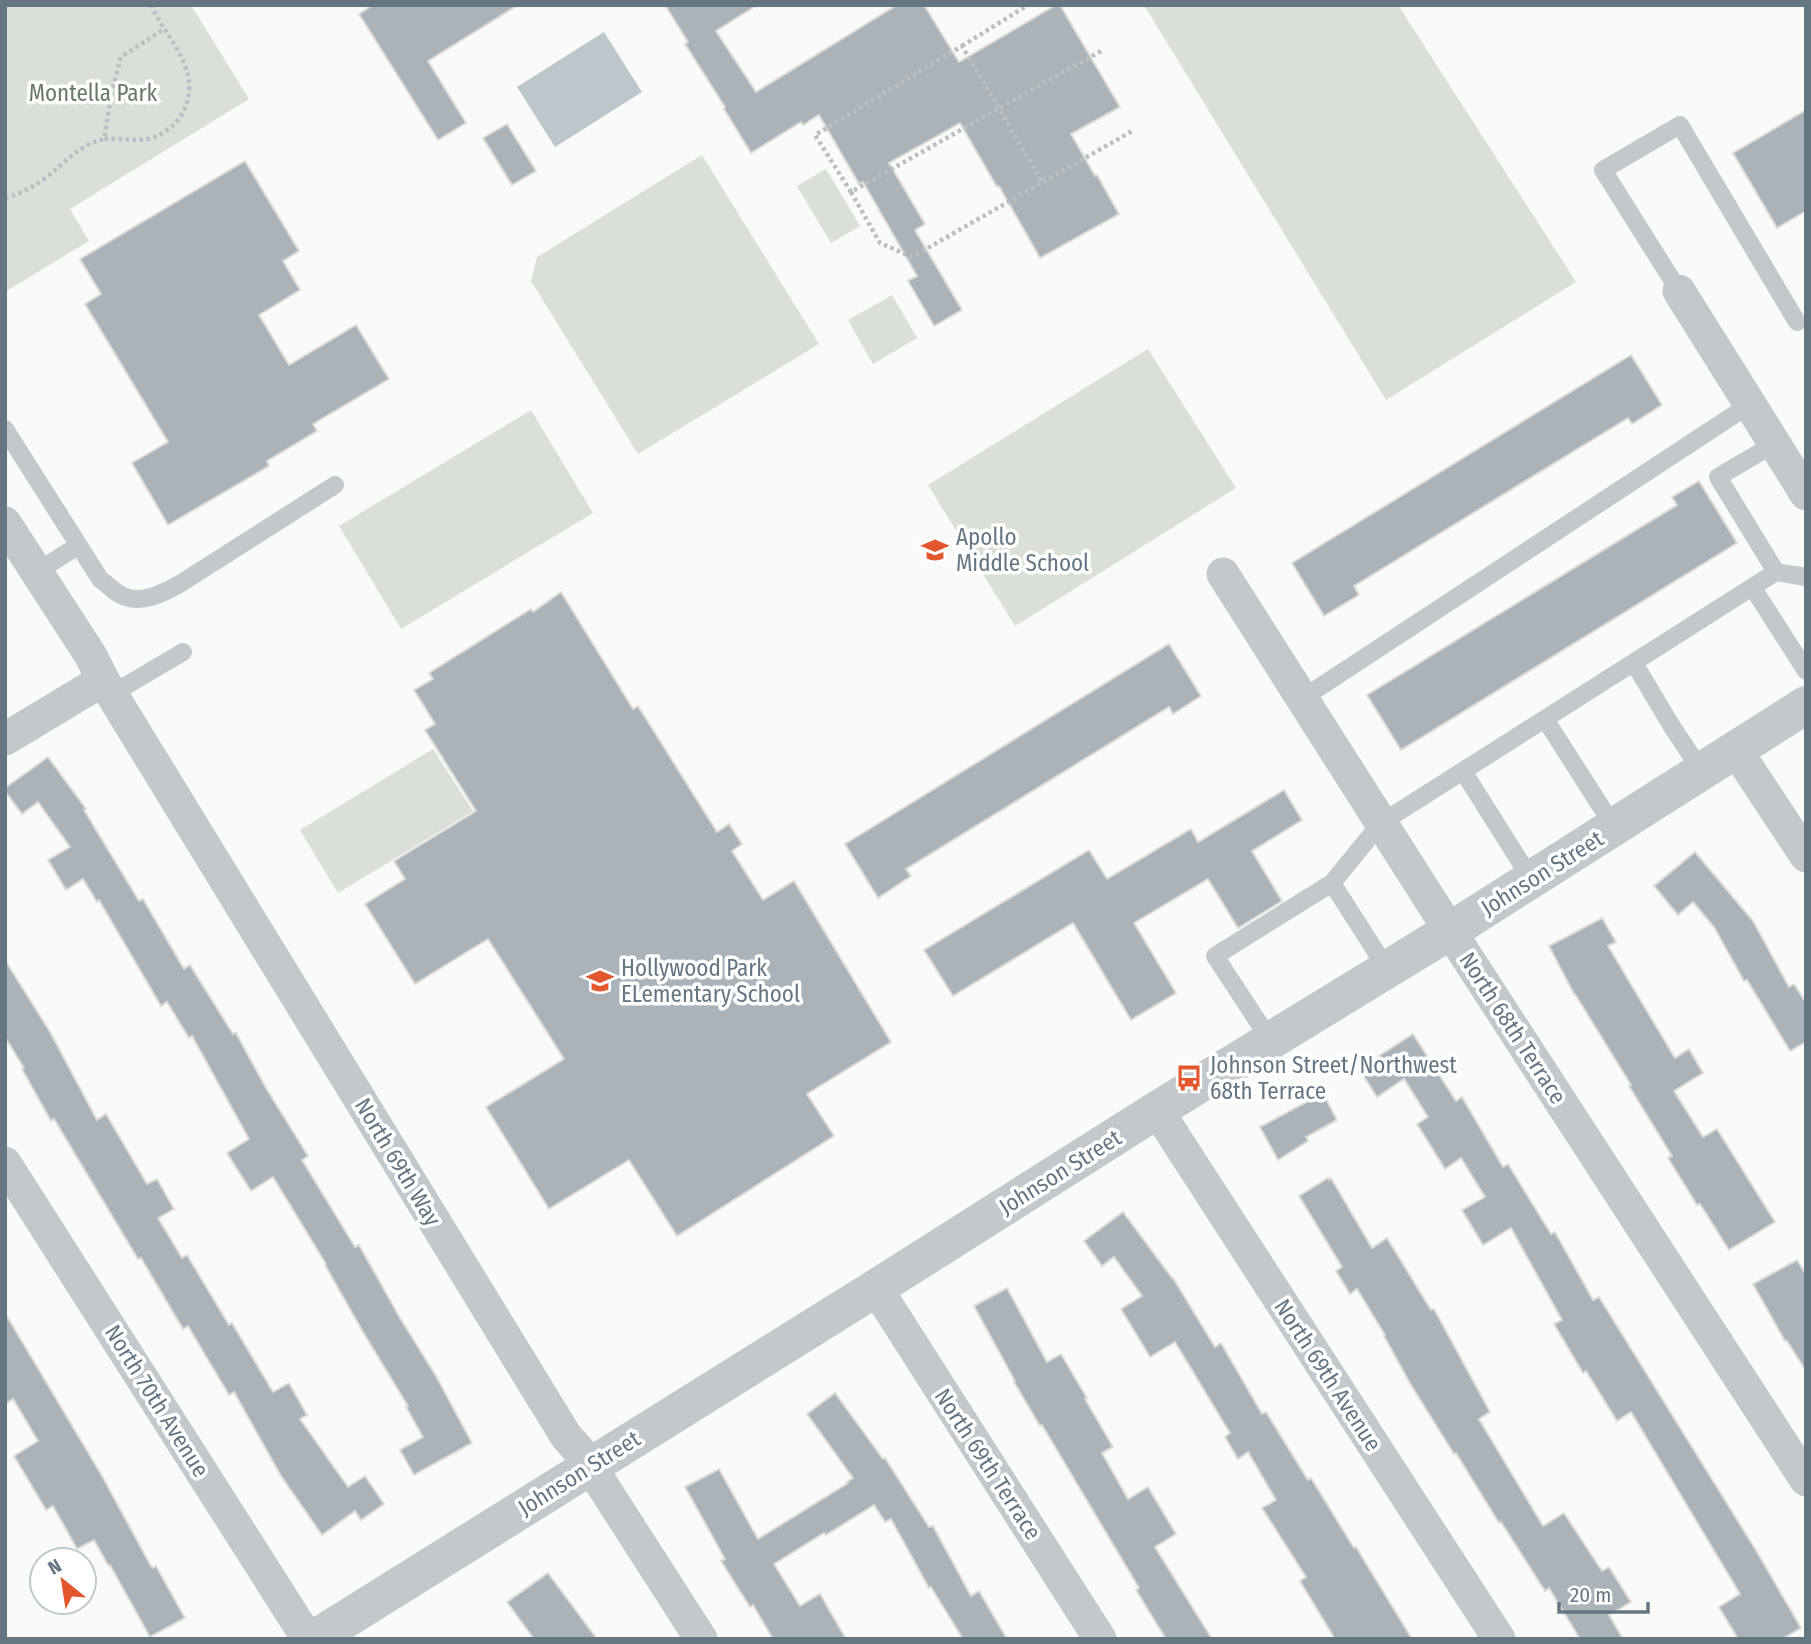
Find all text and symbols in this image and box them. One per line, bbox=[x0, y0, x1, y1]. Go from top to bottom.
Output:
park label: Montella Park bbox=[29, 79, 158, 107]
place label: Apollo Middle School bbox=[956, 523, 1089, 577]
school or university icon: Apollo Middle School bbox=[920, 535, 950, 565]
street label: Johnson Street bbox=[1476, 824, 1609, 922]
street label: North 68th Terrace bbox=[1454, 947, 1572, 1109]
place label: Hollywood Park ELementary School bbox=[621, 954, 800, 1008]
school or university icon: Hollywood Park ELementary School bbox=[585, 966, 615, 996]
place label: Johnson Street/Northwest 68th Terrace bbox=[1210, 1051, 1457, 1105]
bus stop icon: Johnson Street/Northwest 68th Terrace bbox=[1174, 1063, 1204, 1093]
street label: North 69th Way bbox=[349, 1093, 448, 1232]
street label: Johnson Street bbox=[994, 1123, 1127, 1221]
street label: North 69th Avenue bbox=[1268, 1294, 1388, 1456]
street label: North 70th Avenue bbox=[99, 1320, 215, 1482]
street label: North 69th Terrace bbox=[929, 1383, 1047, 1545]
street label: Johnson Street bbox=[513, 1424, 646, 1522]
north arrow bbox=[28, 1546, 98, 1616]
text: N bbox=[44, 1554, 65, 1580]
scale bar bbox=[1559, 1570, 1648, 1614]
text: 20 m bbox=[1570, 1582, 1611, 1608]

